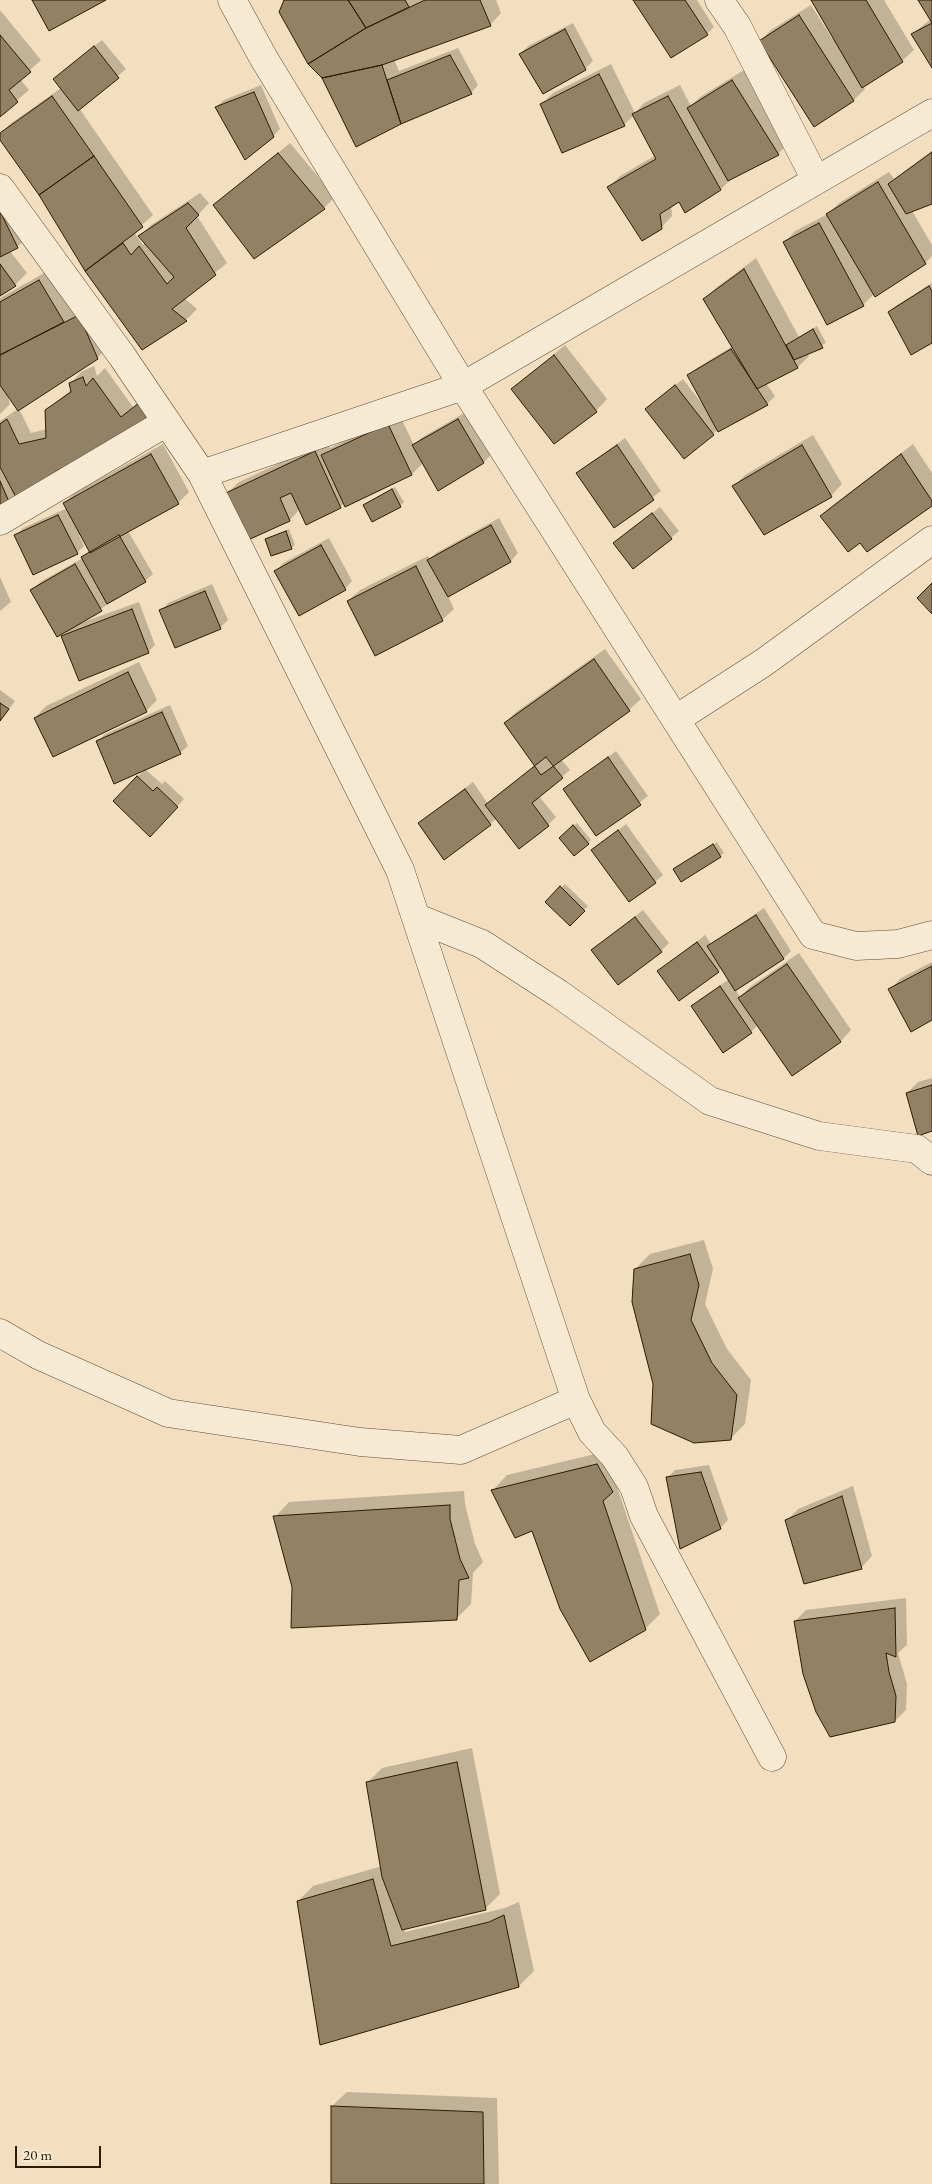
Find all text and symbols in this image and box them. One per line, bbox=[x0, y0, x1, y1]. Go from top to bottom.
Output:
scale bar bbox=[18, 2136, 104, 2168]
text: 20 m bbox=[23, 2145, 52, 2164]

